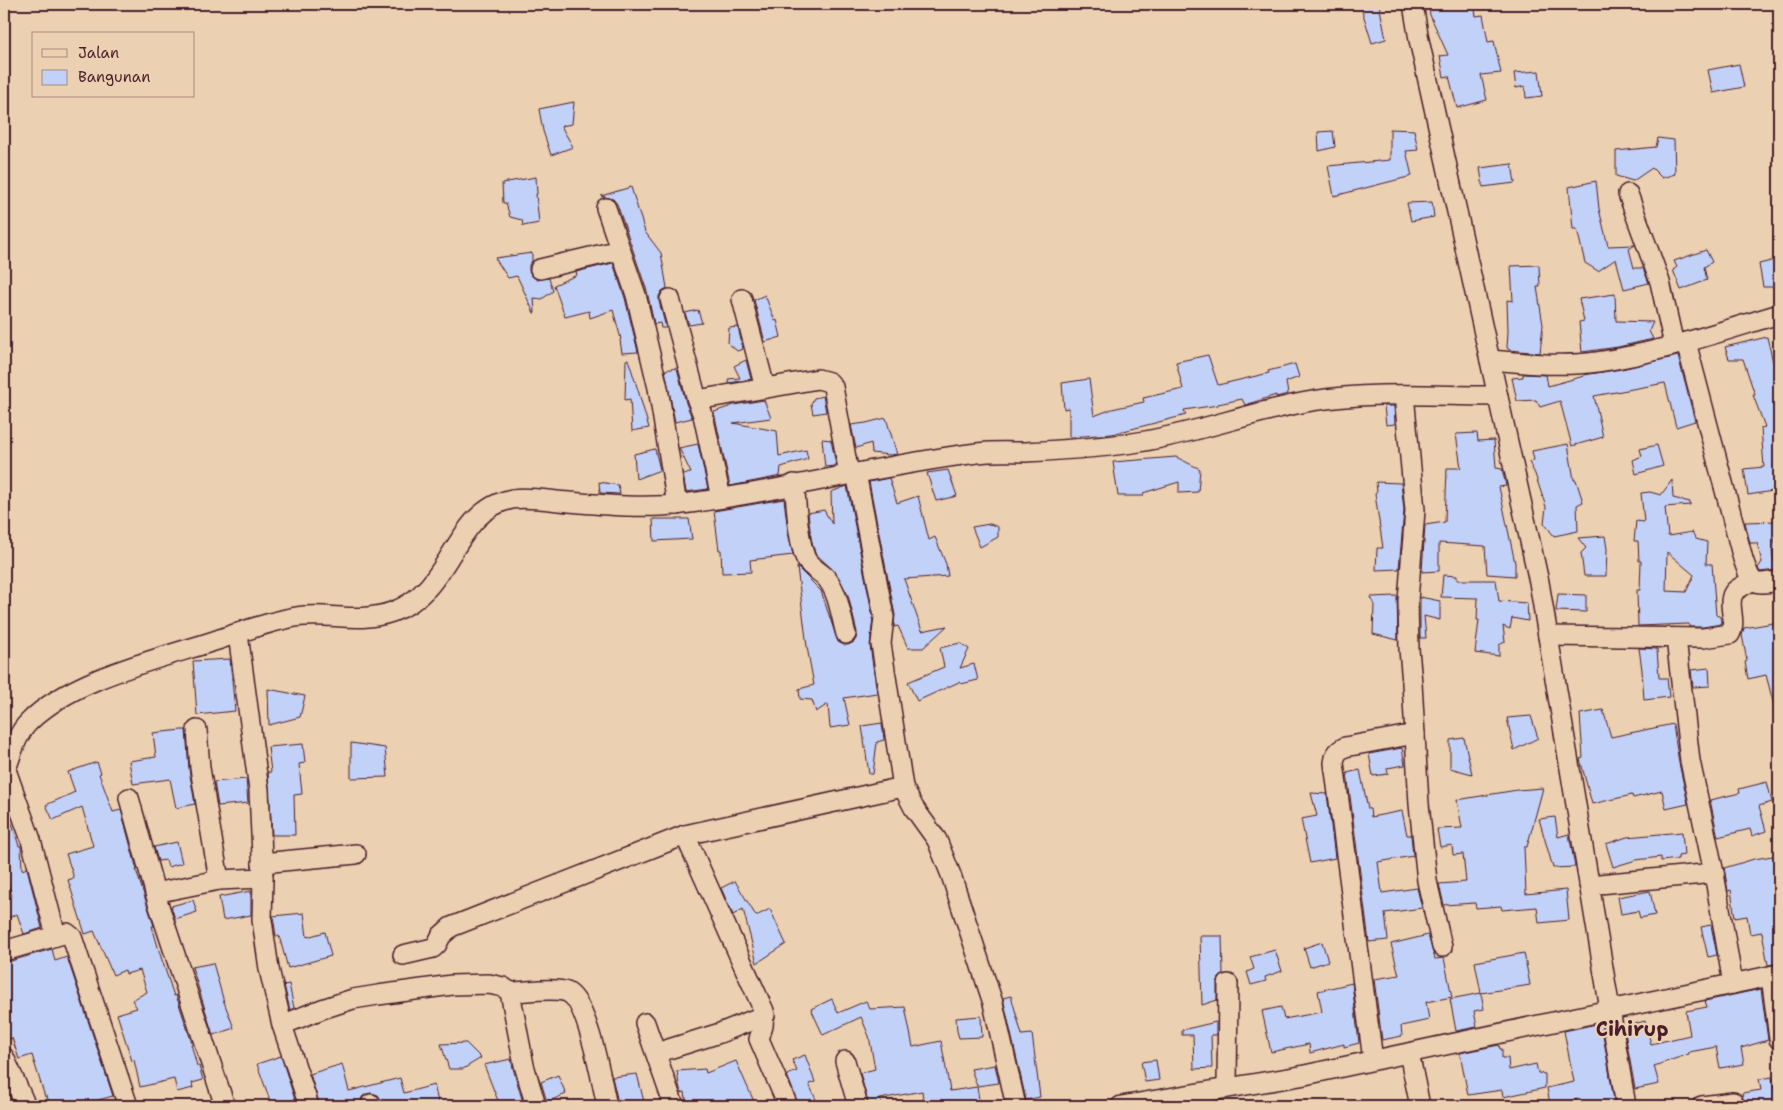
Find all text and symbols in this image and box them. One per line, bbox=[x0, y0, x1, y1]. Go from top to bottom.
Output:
legend bbox=[32, 32, 195, 98]
text: Jalan bbox=[78, 43, 119, 63]
text: Bangunan bbox=[78, 67, 150, 87]
district label: Cihirup bbox=[1596, 1016, 1668, 1042]

